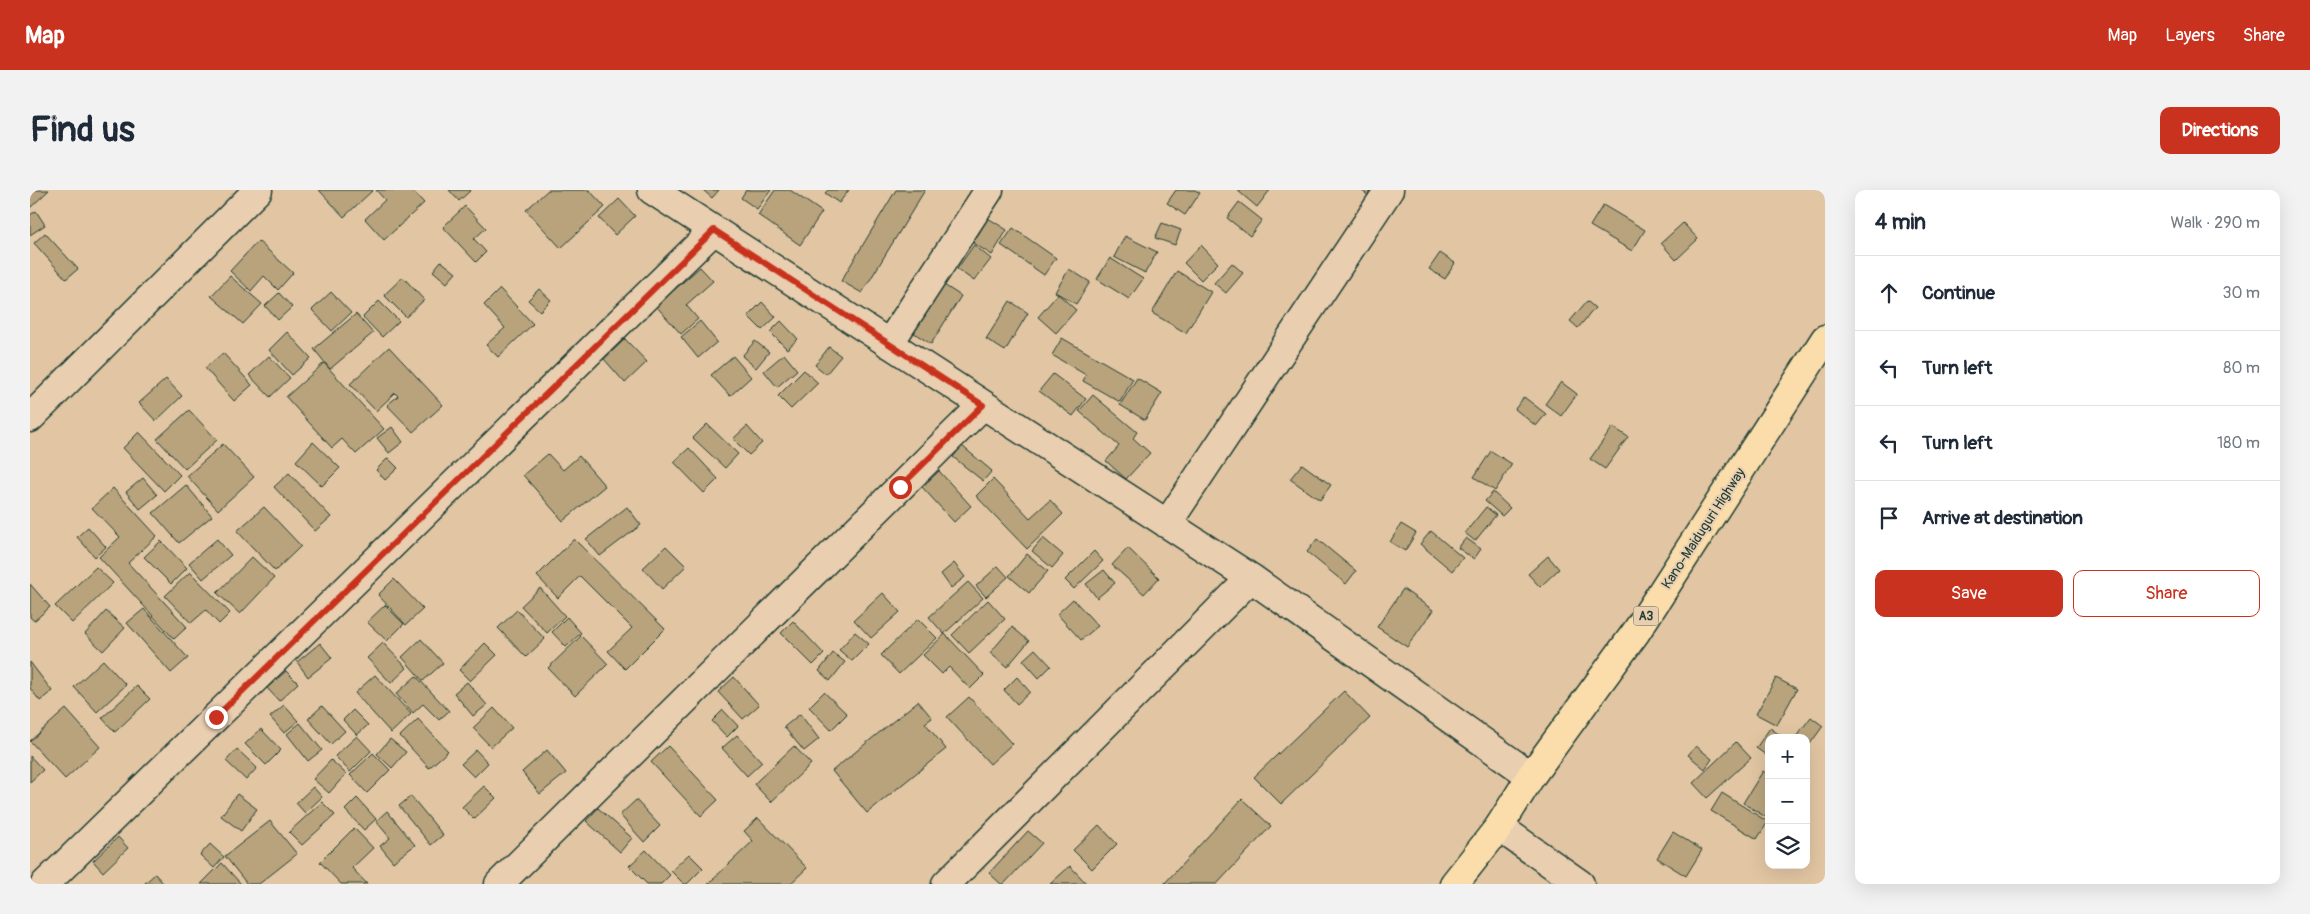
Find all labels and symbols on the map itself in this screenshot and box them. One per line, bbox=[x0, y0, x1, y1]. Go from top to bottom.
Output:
street label: Kano-Maiduguri Highway bbox=[1658, 465, 1749, 592]
route start bbox=[889, 476, 912, 499]
road number: A3 bbox=[1634, 606, 1658, 626]
route end bbox=[205, 706, 228, 729]

